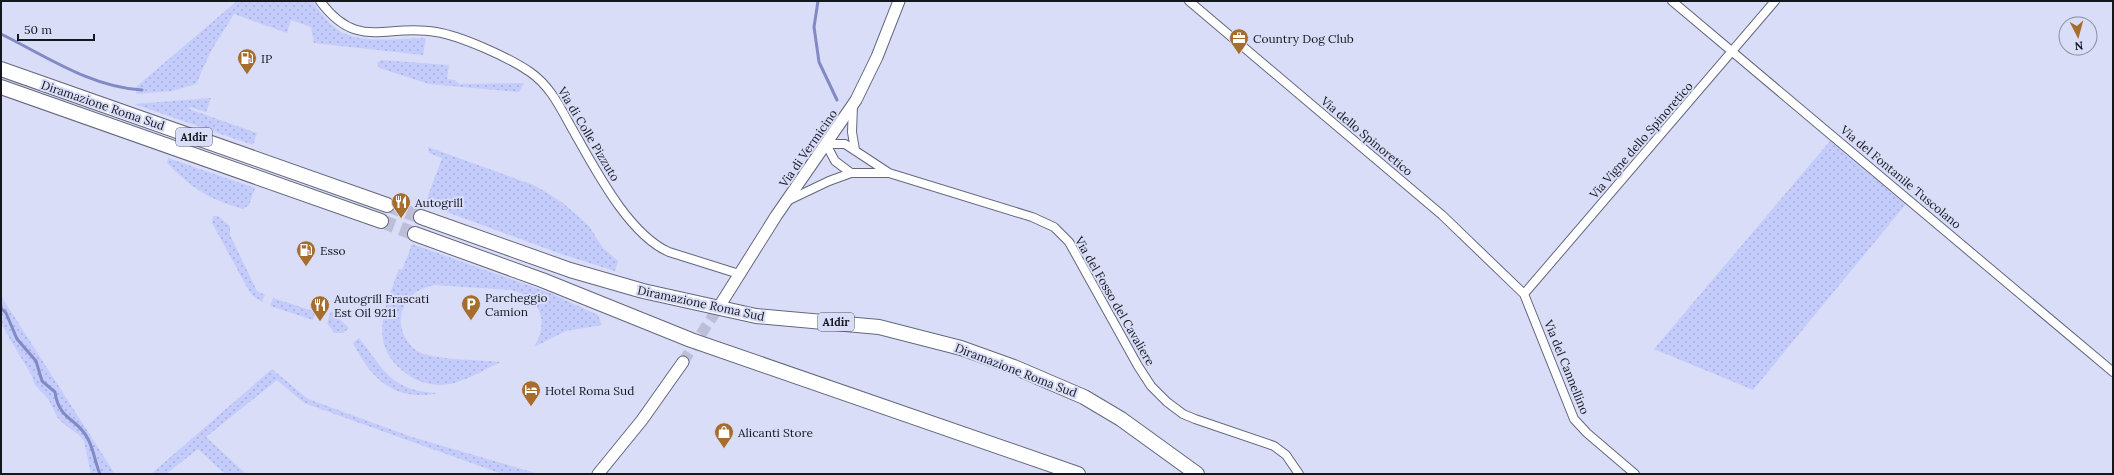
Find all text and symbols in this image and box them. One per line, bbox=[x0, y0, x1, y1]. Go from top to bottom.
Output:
scale bar bbox=[18, 16, 94, 42]
north arrow bbox=[2058, 16, 2098, 56]
text: 50 m bbox=[24, 22, 52, 37]
office icon: Country Dog Club bbox=[1228, 27, 1250, 55]
place label: Country Dog Club bbox=[1253, 31, 1354, 46]
text: N bbox=[2074, 39, 2084, 53]
fuel station icon: IP bbox=[236, 47, 258, 75]
place label: IP bbox=[261, 51, 272, 66]
street label: Diramazione Roma Sud bbox=[39, 77, 167, 133]
street label: Via Vigne dello Spinoretico bbox=[1586, 79, 1696, 202]
street label: Via di Colle Pizzuto bbox=[554, 83, 623, 184]
street label: Via dello Spinoretico bbox=[1317, 93, 1416, 179]
street label: Via di Vermicino bbox=[775, 106, 840, 191]
street label: Via del Fontanile Tuscolano bbox=[1837, 121, 1964, 232]
road number: A1dir bbox=[176, 128, 212, 146]
restaurant icon: Autogrill bbox=[390, 191, 412, 219]
place label: Autogrill bbox=[414, 195, 463, 210]
street label: Via del Fosso del Cavaliere bbox=[1071, 233, 1158, 369]
fuel station icon: Esso bbox=[295, 239, 317, 267]
place label: Esso bbox=[320, 243, 346, 258]
street label: Diramazione Roma Sud bbox=[636, 282, 766, 324]
place label: Parcheggio Camion bbox=[485, 290, 548, 319]
place label: Autogrill Frascati Est Oil 9211 bbox=[333, 291, 429, 320]
parking icon: Parcheggio Camion bbox=[460, 293, 482, 321]
restaurant icon: Autogrill Frascati Est Oil 9211 bbox=[309, 294, 331, 322]
road number: A1dir bbox=[818, 313, 854, 331]
street label: Via del Cannellino bbox=[1541, 317, 1593, 416]
street label: Diramazione Roma Sud bbox=[953, 340, 1079, 400]
hotel icon: Hotel Roma Sud bbox=[520, 379, 542, 407]
place label: Hotel Roma Sud bbox=[545, 383, 634, 398]
shop icon: Alicanti Store bbox=[713, 421, 735, 449]
place label: Alicanti Store bbox=[737, 425, 814, 440]

